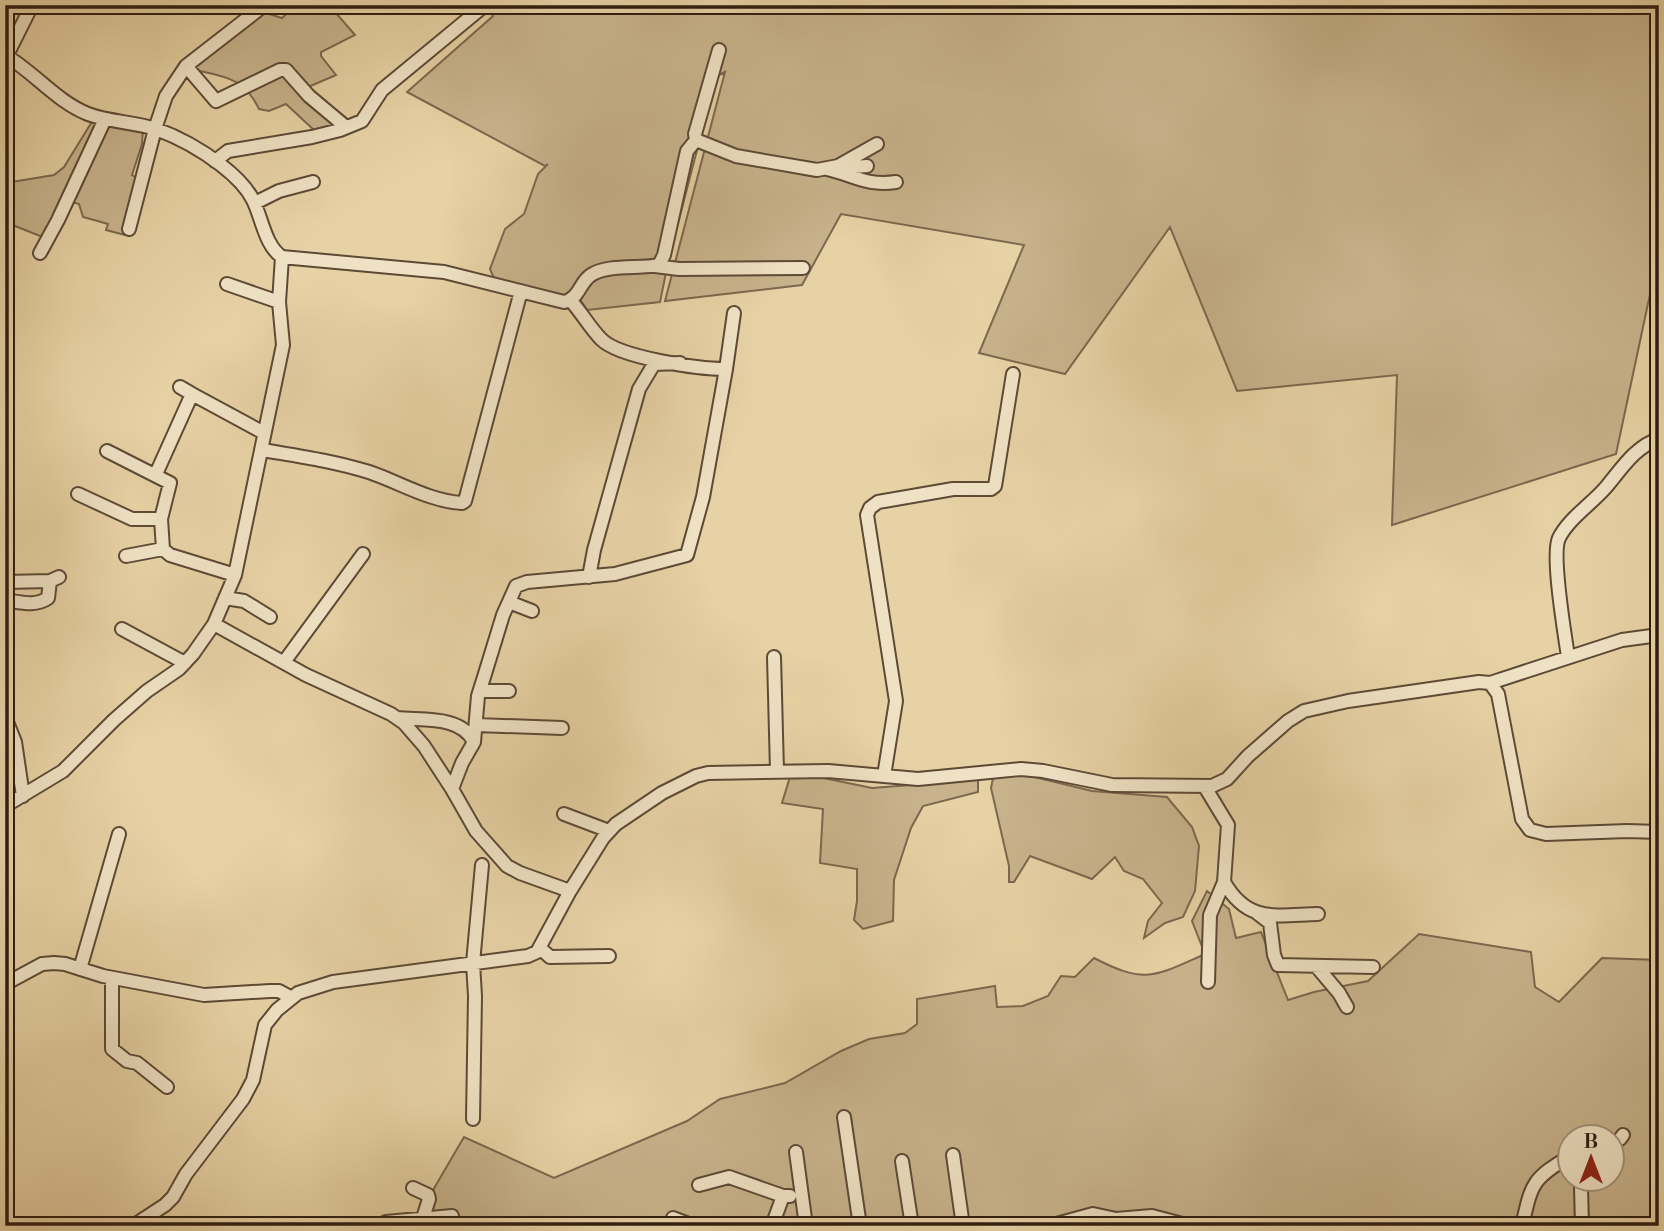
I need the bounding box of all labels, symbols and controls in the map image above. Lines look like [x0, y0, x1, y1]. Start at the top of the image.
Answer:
north arrow [1556, 1122, 1626, 1192]
text: B [1584, 1130, 1598, 1154]

